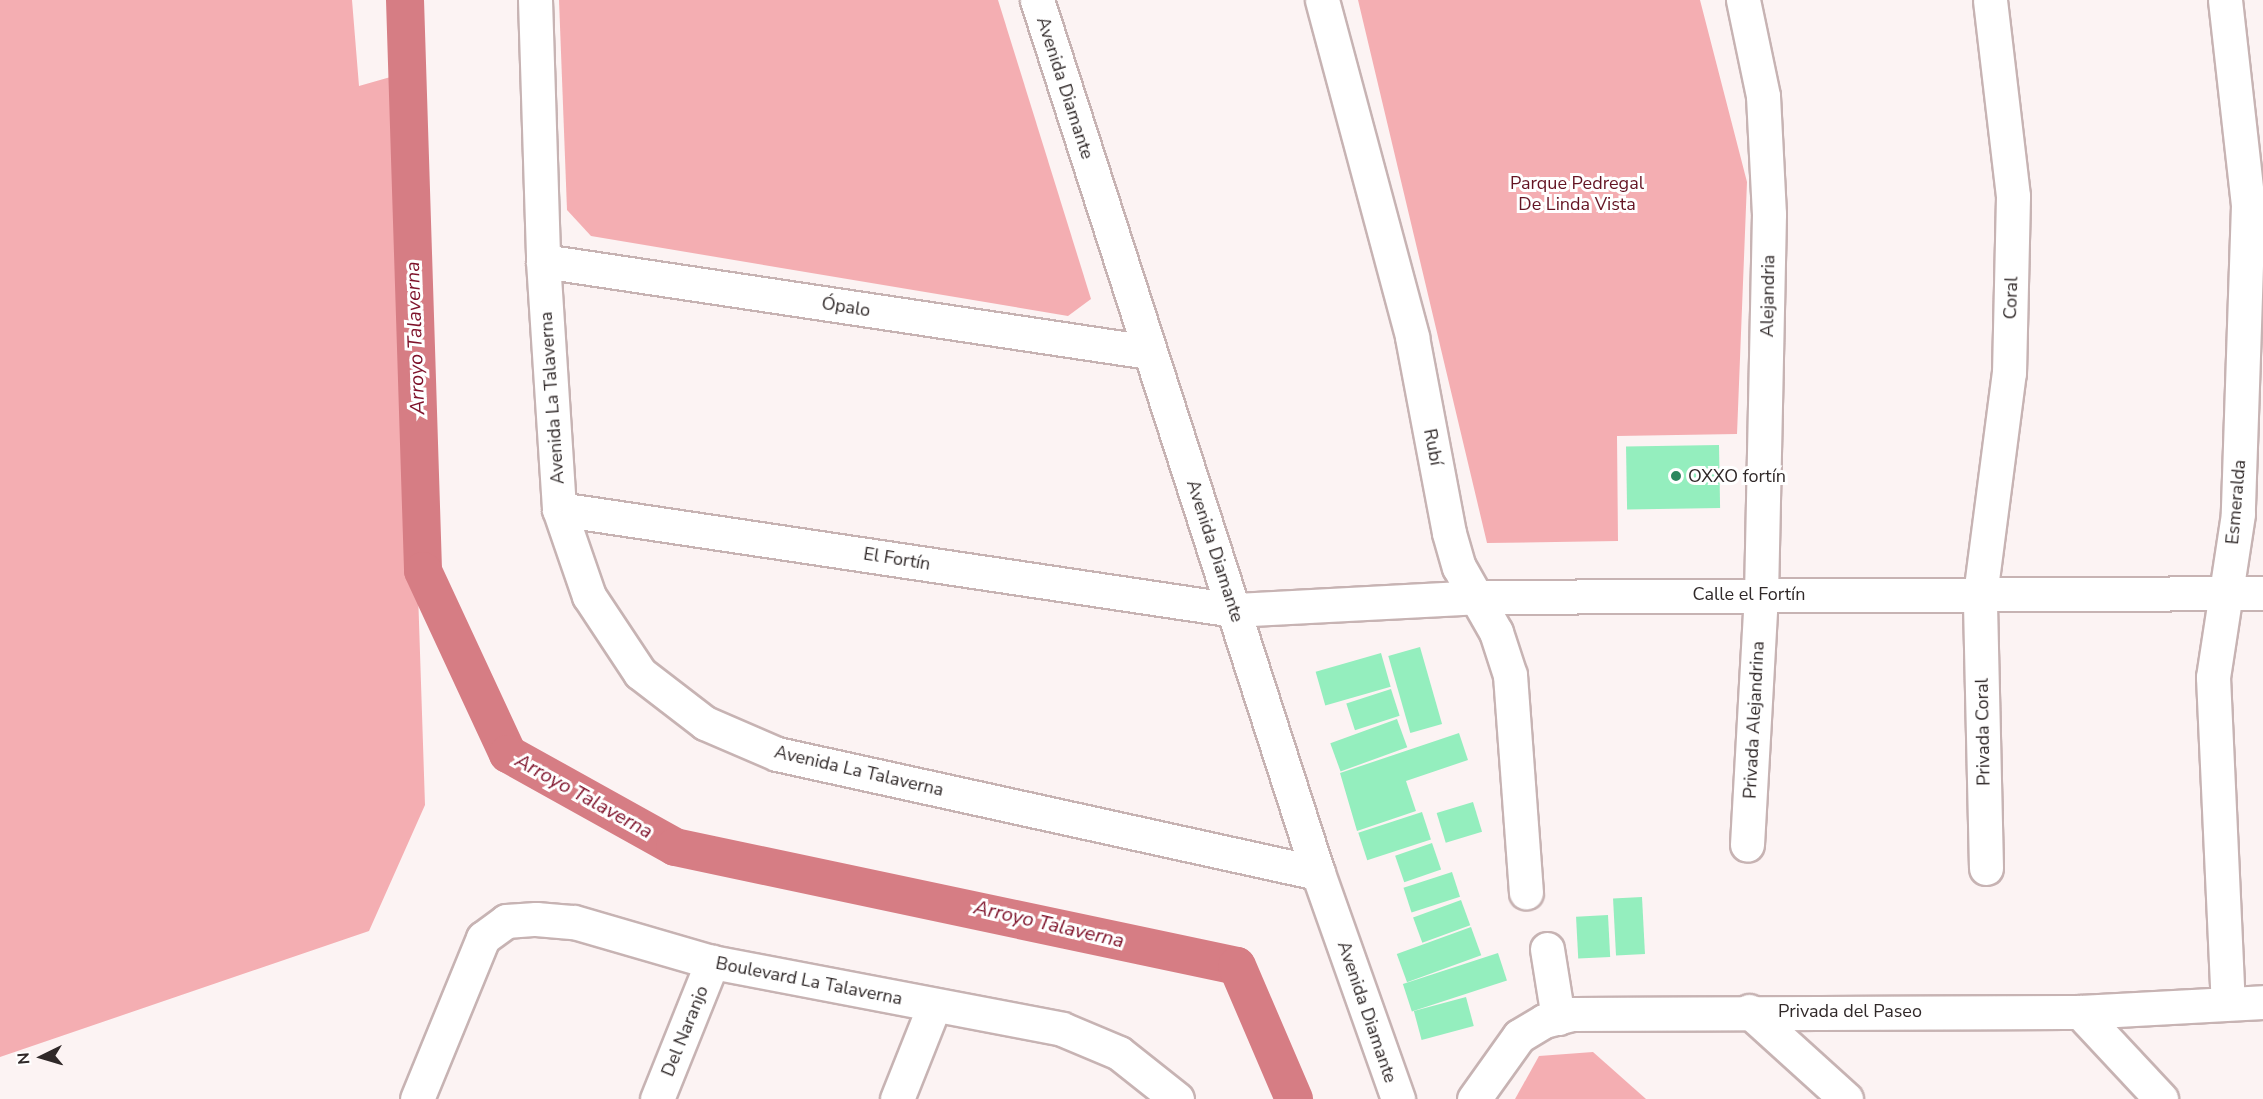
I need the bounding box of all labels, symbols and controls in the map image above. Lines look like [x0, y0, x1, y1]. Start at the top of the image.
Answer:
street label: Avenida Diamante [1032, 14, 1098, 162]
park label: Parque Pedregal De Linda Vista [1510, 173, 1644, 216]
street label: Alejandria [1756, 255, 1780, 337]
water label: Arroyo Talaverna [400, 261, 430, 415]
street label: Coral [1999, 276, 2023, 320]
street label: Ópalo [820, 292, 872, 322]
street label: Avenida La Talaverna [535, 311, 569, 485]
street label: Rubí [1419, 427, 1447, 467]
street label: Esmeralda [2222, 459, 2250, 545]
place label: OXXO fortín [1688, 465, 1786, 487]
marker: OXXO fortín [1669, 469, 1683, 483]
street label: Avenida Diamante [1182, 477, 1248, 625]
street label: El Fortín [862, 543, 932, 575]
street label: Calle el Fortín [1693, 583, 1805, 605]
street label: Privada Alejandrina [1739, 641, 1769, 799]
street label: Privada Coral [1971, 678, 1995, 786]
street label: Avenida La Talaverna [772, 741, 946, 801]
water label: Arroyo Talaverna [511, 748, 657, 844]
water label: Arroyo Talaverna [971, 895, 1127, 953]
street label: Avenida Diamante [1333, 938, 1401, 1086]
street label: Boulevard La Talaverna [714, 952, 904, 1010]
street label: Del Naranjo [657, 982, 713, 1080]
street label: Privada del Paseo [1778, 1000, 1922, 1022]
north arrow [12, 1027, 72, 1087]
text: N [13, 1052, 36, 1065]

